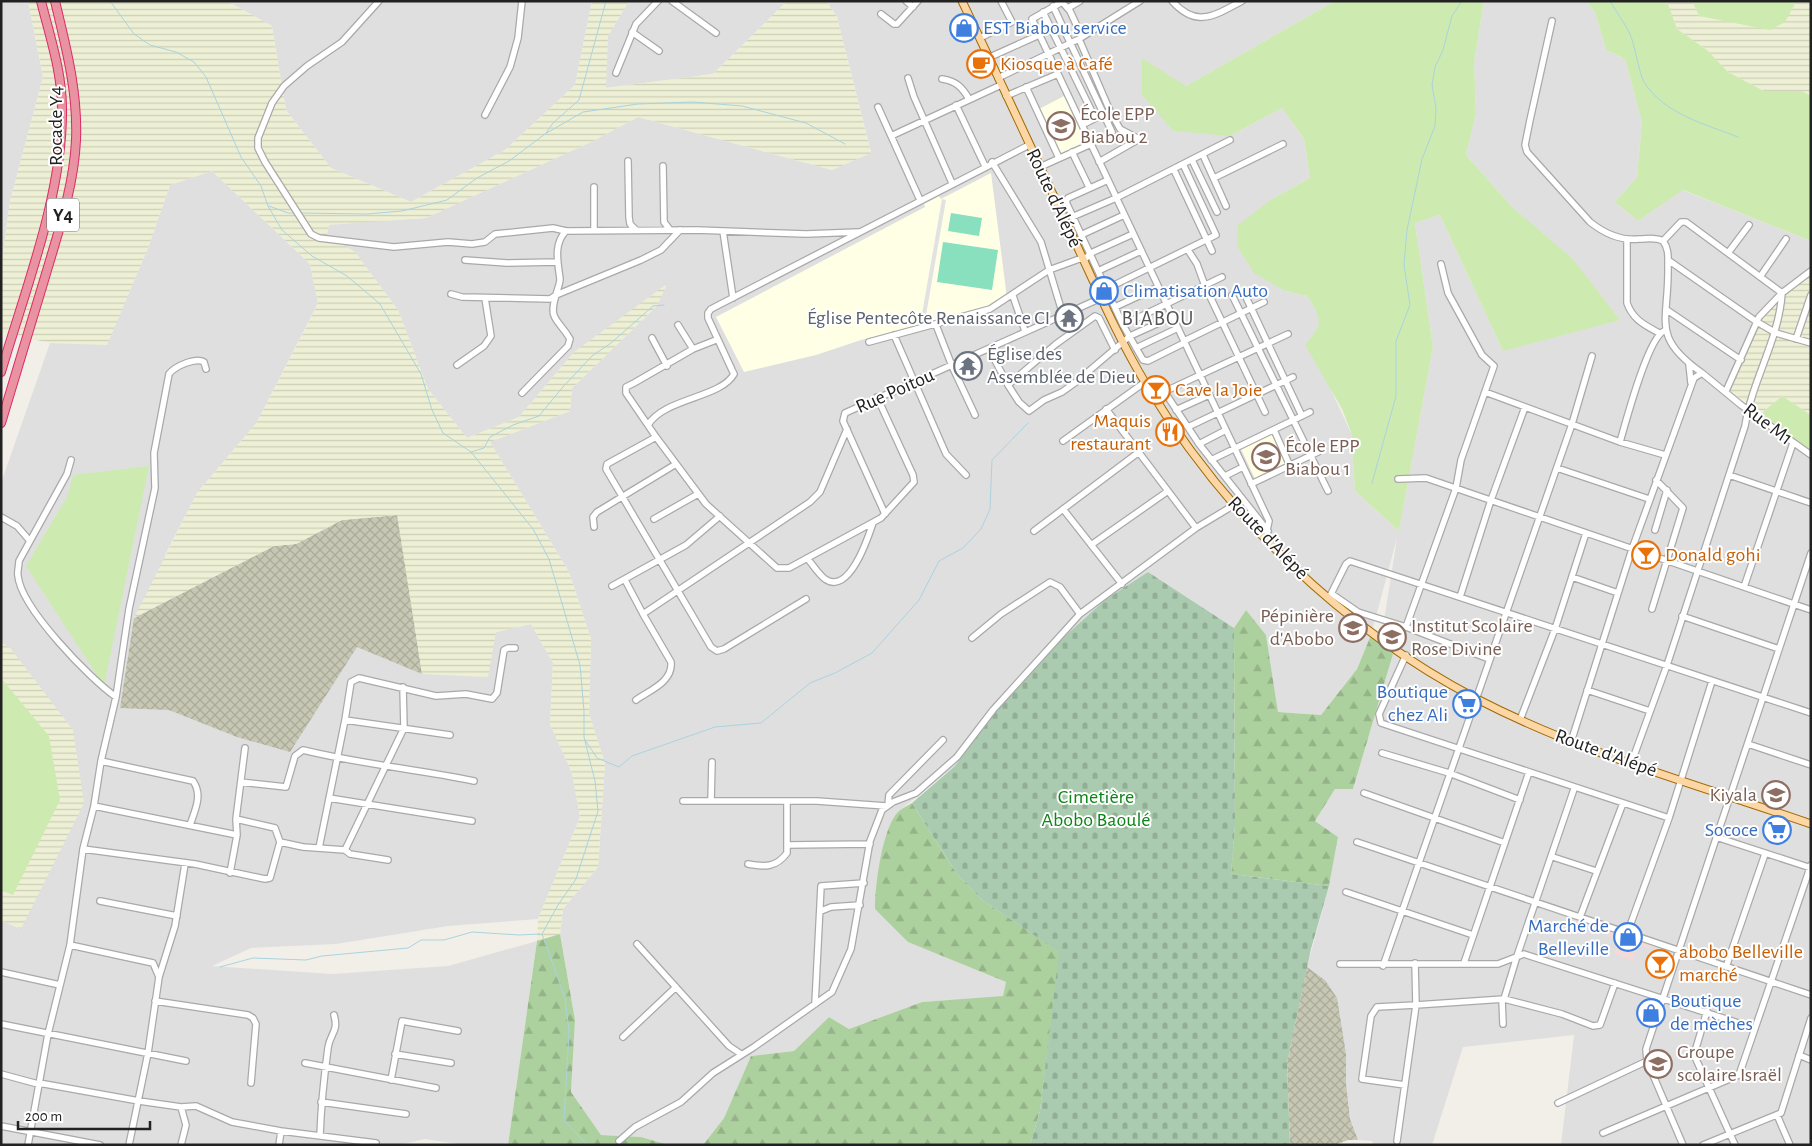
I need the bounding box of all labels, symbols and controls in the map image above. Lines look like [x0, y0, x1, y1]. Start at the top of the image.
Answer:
shop icon: EST Biabou service [949, 13, 979, 43]
place label: EST Biabou service [983, 18, 1127, 38]
cafe icon: Kiosque à Café [966, 49, 996, 79]
place label: Kiosque à Café [1000, 54, 1113, 74]
street label: Rocade Y4 [46, 86, 66, 166]
place label: École EPP Biabou 2 [1080, 103, 1155, 147]
school or university icon: École EPP Biabou 2 [1046, 111, 1076, 141]
street label: Route d'Alépé [1022, 145, 1086, 251]
road number: Y4 [47, 198, 79, 232]
shop icon: Climatisation Auto [1089, 276, 1119, 306]
place label: Climatisation Auto [1123, 281, 1268, 301]
temple icon: Église Pentecôte Renaissance CI [1054, 303, 1084, 333]
place label: Église Pentecôte Renaissance CI [807, 307, 1050, 328]
district label: BIABOU [1122, 308, 1194, 329]
place label: Église des Assemblée de Dieu [987, 343, 1136, 387]
temple icon: Église des Assemblée de Dieu [953, 351, 983, 381]
street label: Rue Poitou [853, 365, 937, 417]
bar icon: Cave la Joie [1141, 375, 1171, 405]
place label: Cave la Joie [1175, 380, 1262, 400]
street label: Rue M1 [1740, 399, 1796, 449]
place label: Maquis restaurant [1070, 411, 1152, 454]
restaurant icon: Maquis restaurant [1155, 417, 1185, 447]
place label: École EPP Biabou 1 [1285, 435, 1360, 479]
school or university icon: École EPP Biabou 1 [1251, 442, 1281, 472]
street label: Route d'Alépé [1224, 493, 1312, 583]
bar icon: Donald gohi [1631, 540, 1661, 570]
place label: Donald gohi [1665, 545, 1761, 565]
place label: Pépinière d'Abobo [1260, 606, 1334, 649]
school or university icon: Pépinière d'Abobo [1338, 613, 1368, 643]
place label: Institut Scolaire Rose Divine [1411, 616, 1533, 659]
school or university icon: Institut Scolaire Rose Divine [1377, 622, 1407, 652]
place label: Boutique chez Ali [1377, 682, 1448, 725]
supermarket icon: Boutique chez Ali [1452, 689, 1482, 719]
street label: Route d'Alépé [1552, 725, 1660, 781]
school or university icon: Kiyala [1761, 780, 1791, 810]
place label: Kiyala [1710, 785, 1757, 805]
park label: Cimetière Abobo Baoulé [1041, 787, 1151, 830]
supermarket icon: Sococe [1762, 815, 1792, 845]
place label: Sococe [1705, 820, 1758, 840]
place label: Marché de Belleville [1528, 916, 1609, 959]
shop icon: Marché de Belleville [1613, 922, 1643, 952]
place label: abobo Belleville marché [1679, 942, 1803, 985]
bar icon: abobo Belleville marché [1645, 949, 1675, 979]
place label: Boutique de mèches [1670, 991, 1753, 1034]
shop icon: Boutique de mèches [1636, 998, 1666, 1028]
place label: Groupe scolaire Israël [1677, 1042, 1782, 1085]
school or university icon: Groupe scolaire Israël [1643, 1049, 1673, 1079]
scale bar [18, 1098, 150, 1130]
text: 200 m [25, 1109, 62, 1124]

